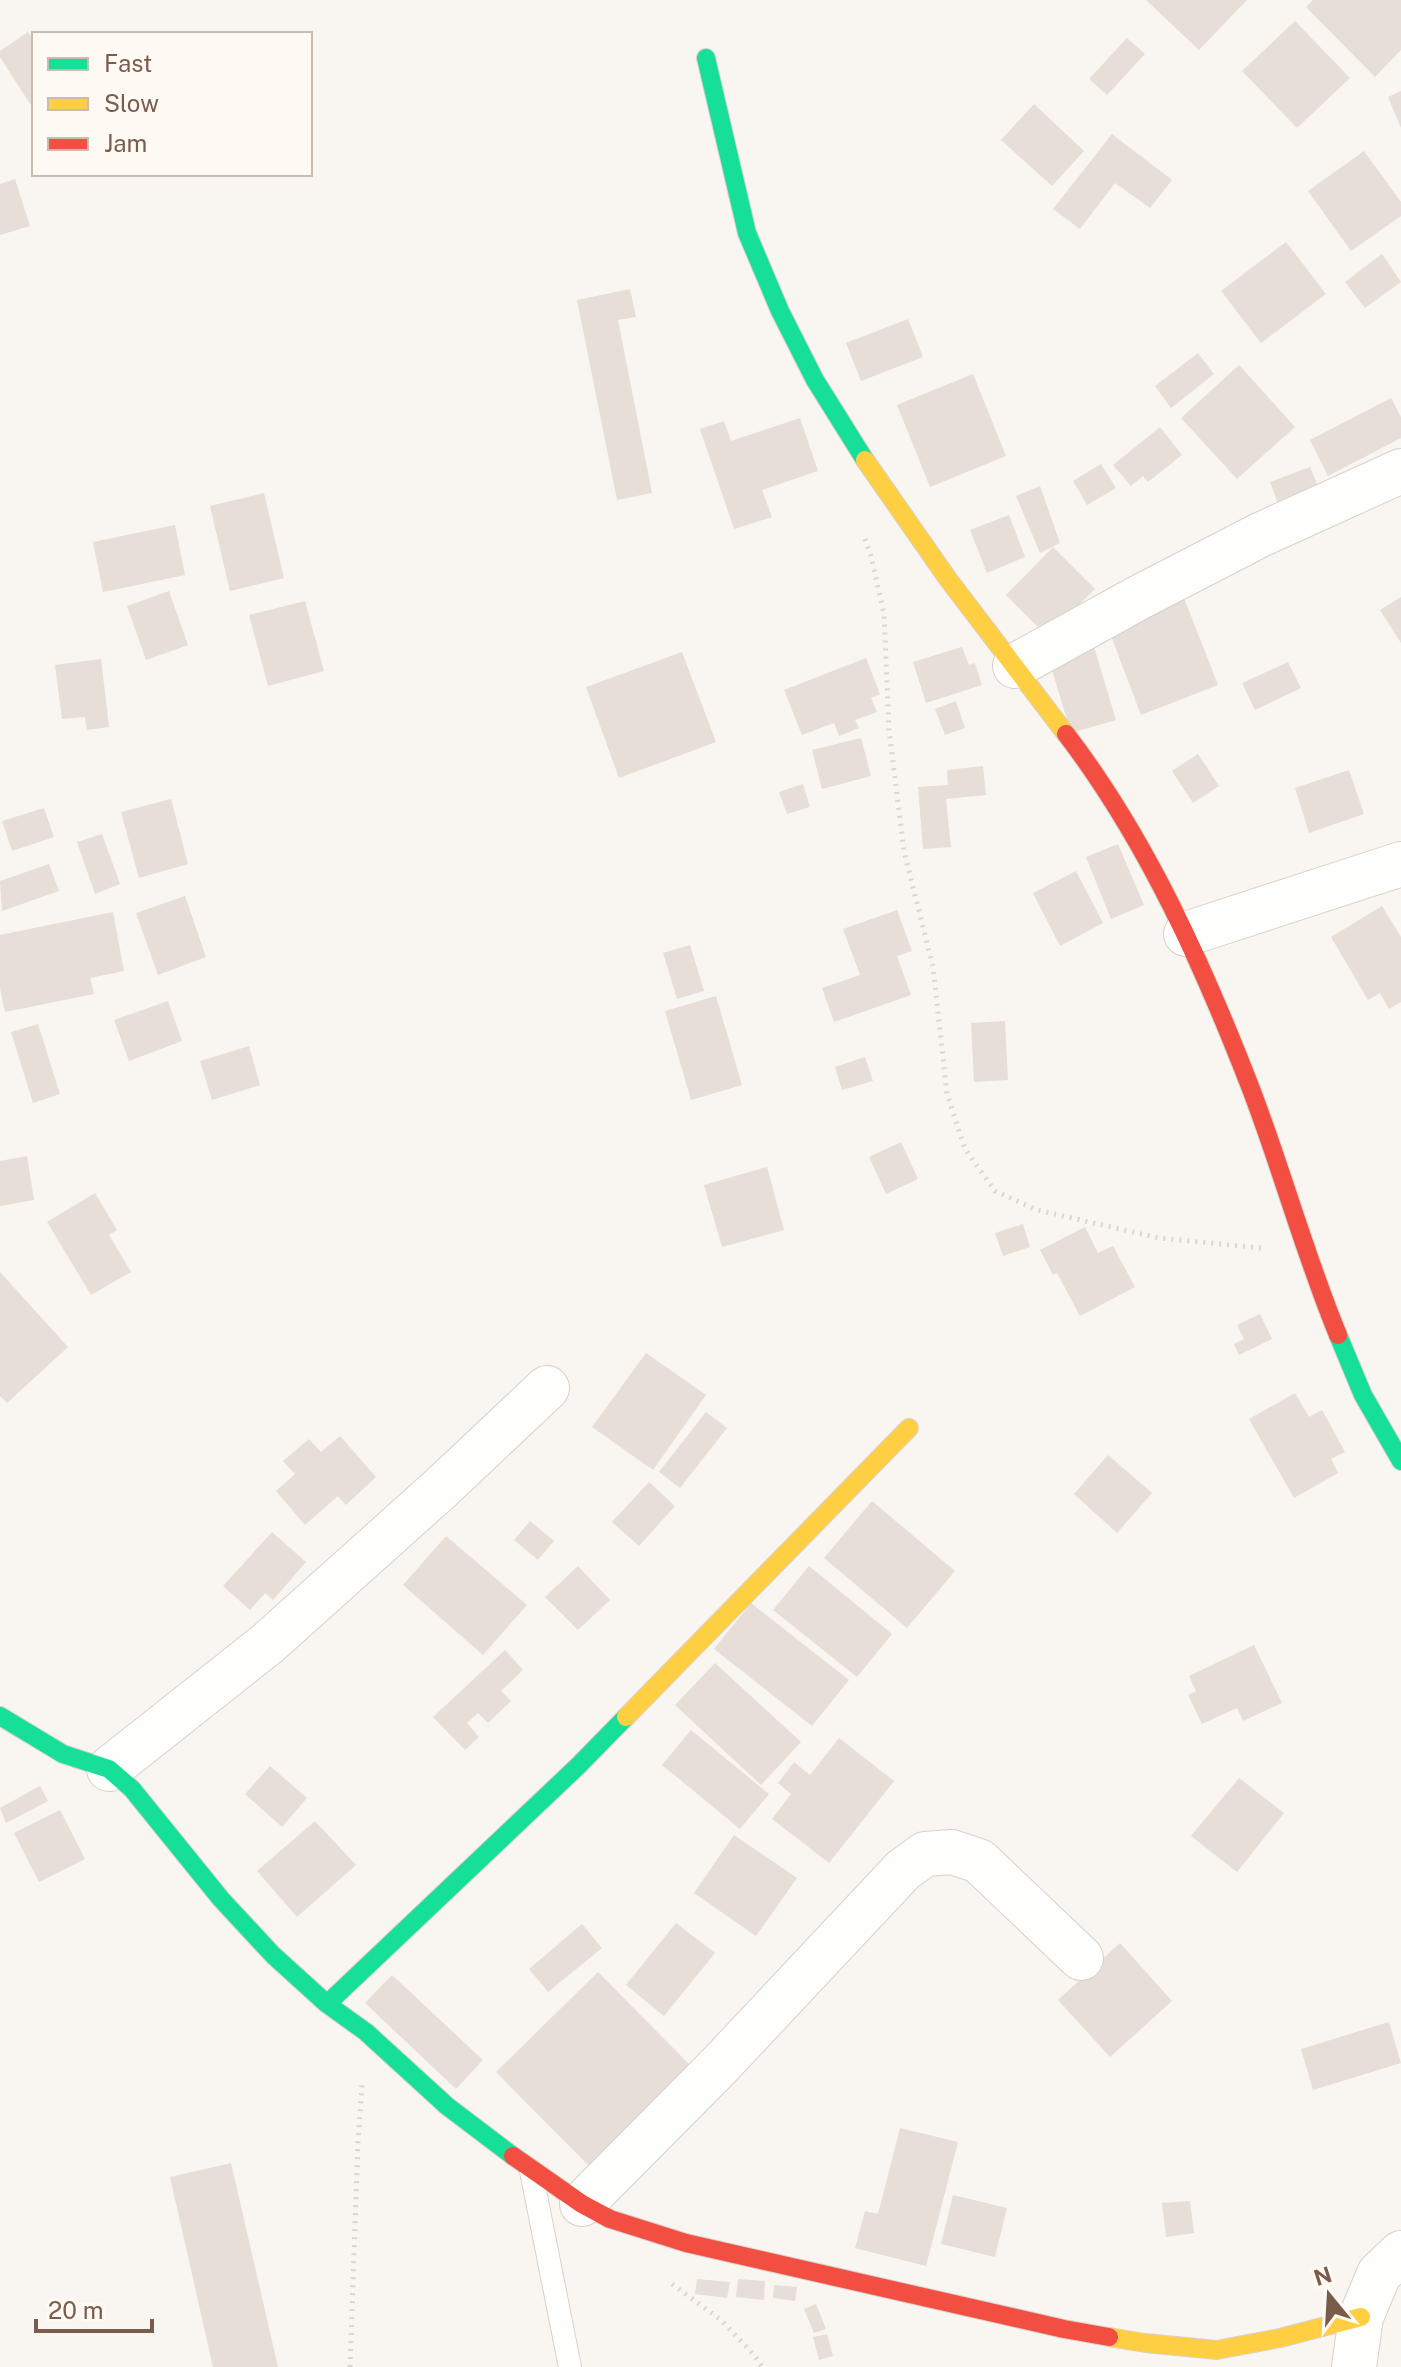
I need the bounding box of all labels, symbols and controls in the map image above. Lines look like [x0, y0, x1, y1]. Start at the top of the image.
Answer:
legend [32, 32, 312, 176]
text: Fast [104, 49, 152, 77]
text: Slow [104, 89, 159, 117]
text: Jam [104, 129, 147, 157]
north arrow [1289, 2255, 1369, 2335]
text: N [1311, 2261, 1335, 2291]
scale bar [36, 2283, 152, 2333]
text: 20 m [48, 2296, 104, 2324]

